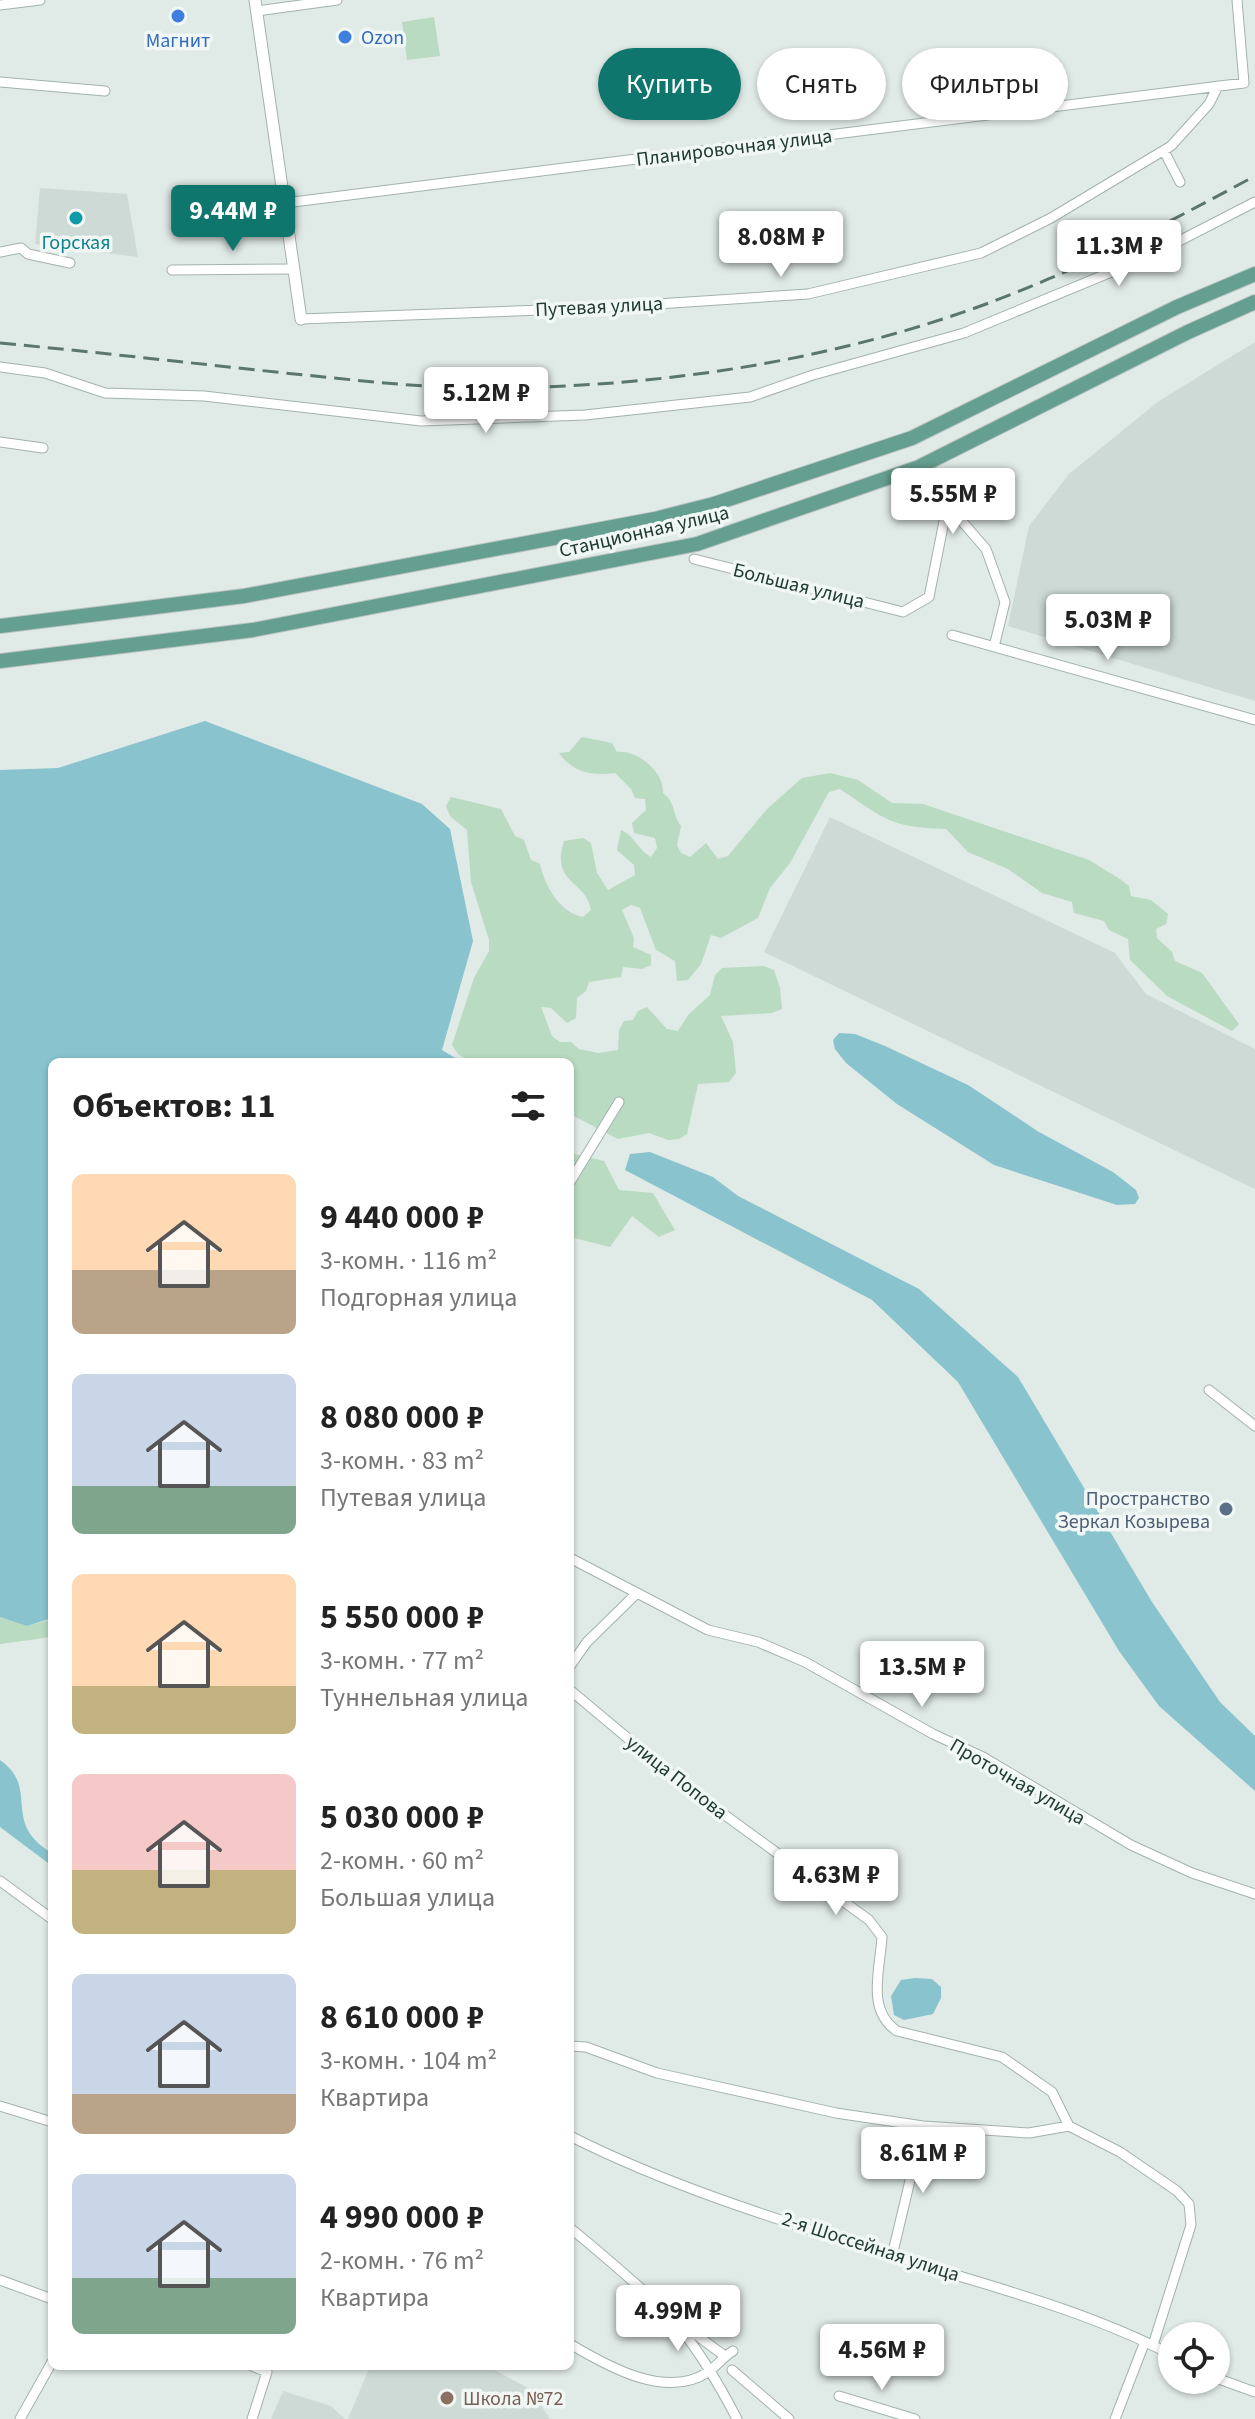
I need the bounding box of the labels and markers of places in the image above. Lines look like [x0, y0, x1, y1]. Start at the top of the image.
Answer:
marker: Магнит [169, 7, 187, 25]
place label: Ozon [361, 24, 404, 52]
place label: Магнит [146, 27, 210, 55]
marker: Ozon [336, 28, 354, 46]
pin: 9.44M ₽ [159, 185, 307, 253]
marker: Горская [67, 209, 85, 227]
pin: 8.08M ₽ [707, 211, 855, 279]
pin: 11.3M ₽ [1045, 220, 1193, 288]
place label: Горская [42, 229, 111, 257]
pin: 5.12M ₽ [412, 367, 560, 435]
pin: 5.55M ₽ [879, 468, 1027, 536]
pin: 5.03M ₽ [1034, 594, 1182, 662]
place label: Пространство Зеркал Козырева [1058, 1485, 1210, 1536]
marker: Пространство Зеркал Козырева [1217, 1500, 1235, 1518]
pin: 13.5M ₽ [848, 1641, 996, 1709]
pin: 4.63M ₽ [762, 1849, 910, 1917]
pin: 8.61M ₽ [849, 2127, 997, 2195]
pin: 4.99M ₽ [604, 2285, 752, 2353]
pin: 4.56M ₽ [808, 2324, 956, 2392]
place label: Школа №72 [463, 2385, 563, 2413]
marker: Школа №72 [438, 2389, 456, 2407]

